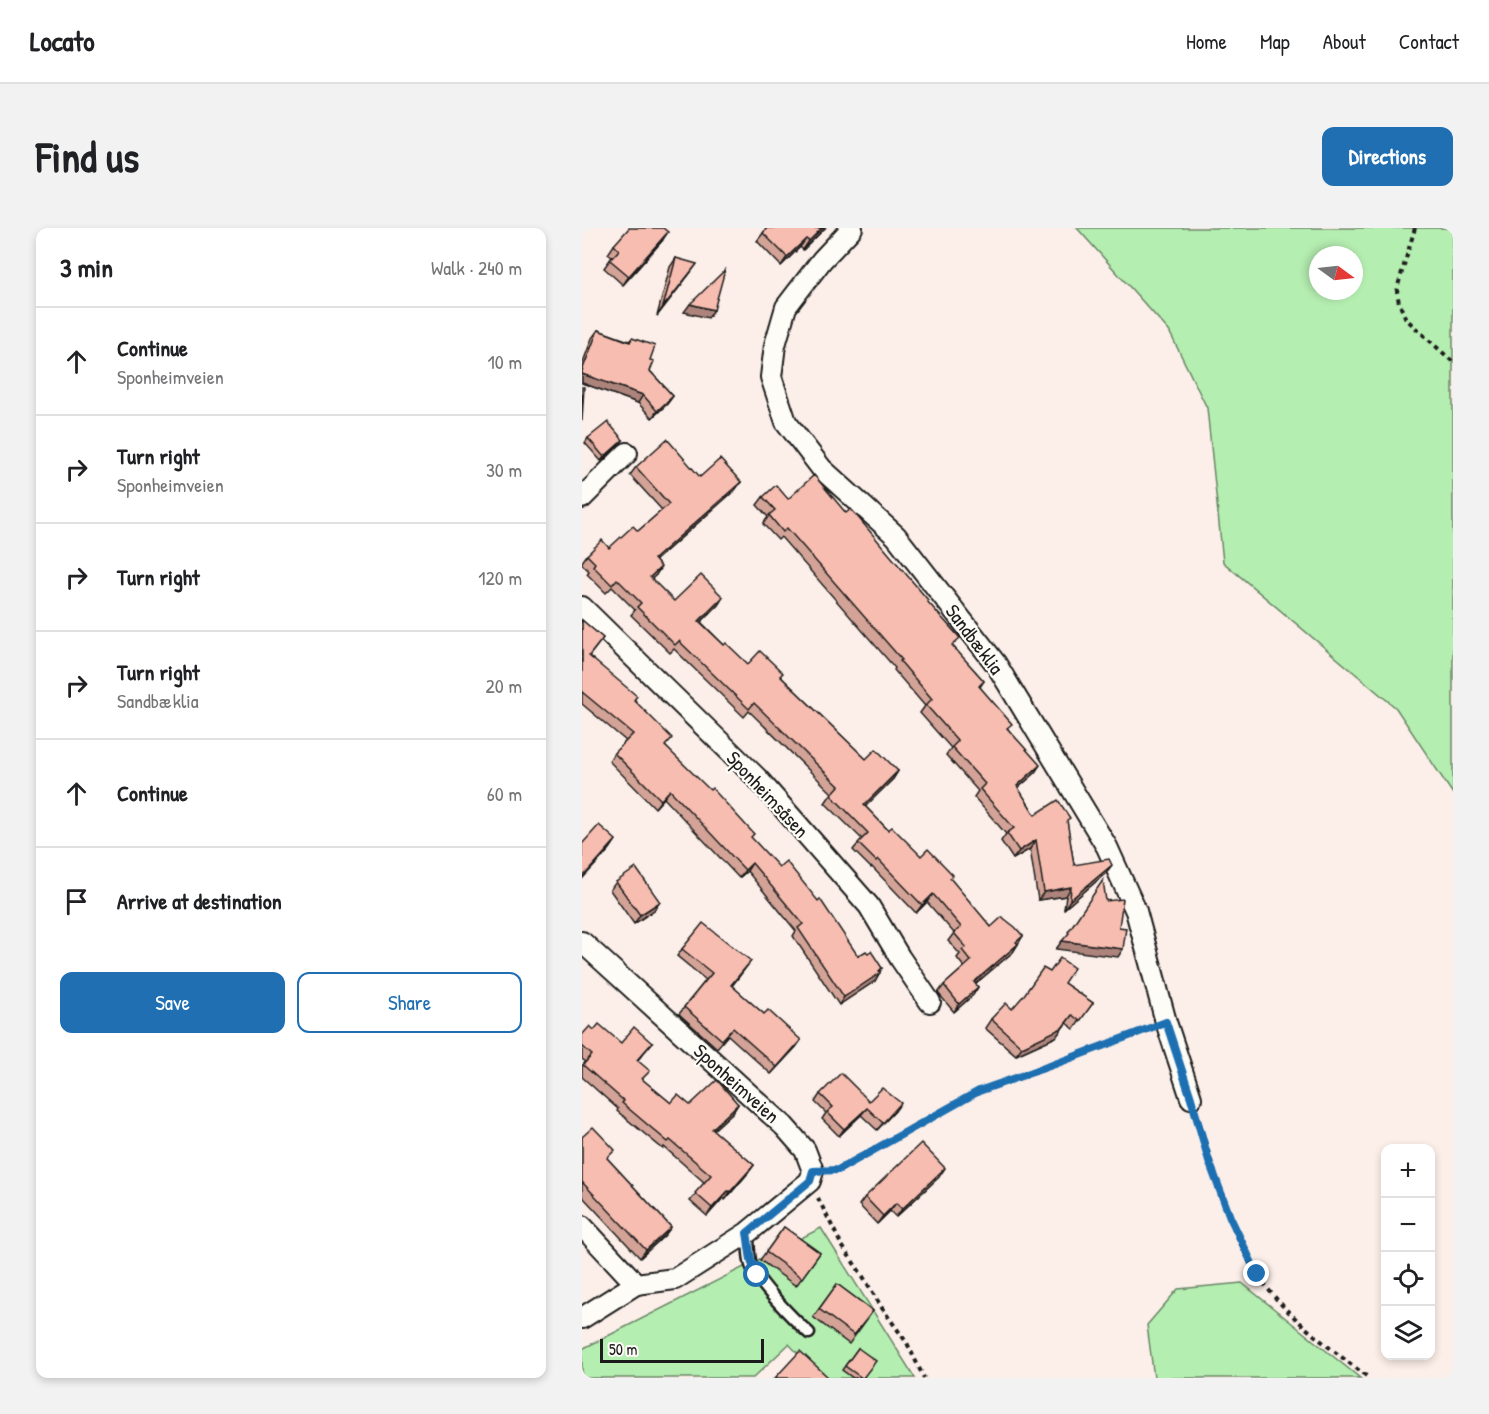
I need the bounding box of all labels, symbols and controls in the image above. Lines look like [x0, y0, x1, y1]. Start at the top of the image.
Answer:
text: Locato [30, 22, 94, 60]
text: Home [1186, 27, 1227, 56]
text: Map [1260, 27, 1290, 56]
text: About [1323, 27, 1366, 56]
text: Contact [1399, 27, 1459, 56]
button: Directions [1322, 127, 1453, 186]
text: Find us [36, 128, 139, 185]
north arrow [1309, 246, 1363, 300]
text: 3 min [60, 250, 113, 285]
text: Walk · 240 m [431, 254, 522, 281]
text: Continue [117, 333, 188, 363]
icon: ahead [60, 345, 93, 378]
text: 10 m [488, 348, 522, 375]
text: Sponheimveien [117, 363, 224, 390]
text: Turn right [117, 441, 200, 471]
icon: right [60, 453, 93, 486]
text: 30 m [486, 456, 522, 483]
text: Sponheimveien [117, 471, 224, 498]
icon: right [60, 561, 93, 594]
text: Turn right [117, 562, 200, 592]
text: 120 m [478, 564, 522, 591]
street label: Sandbæklia [940, 598, 1010, 680]
text: Turn right [117, 657, 200, 687]
icon: right [60, 669, 93, 702]
text: 20 m [485, 672, 522, 699]
text: Sandbæklia [117, 687, 199, 714]
street label: Sponheimsåsen [721, 745, 815, 843]
icon: ahead [60, 777, 93, 810]
text: Continue [117, 778, 188, 808]
text: 60 m [487, 780, 522, 807]
icon: arrive [60, 885, 93, 918]
text: Arrive at destination [117, 886, 282, 916]
button: Save [60, 972, 285, 1033]
button: Share [297, 972, 522, 1033]
street label: Sponheimveien [688, 1037, 786, 1129]
map controls [1381, 1144, 1435, 1360]
button: + [1381, 1144, 1435, 1198]
button: − [1381, 1198, 1435, 1252]
button: locate [1381, 1252, 1435, 1306]
route end [1243, 1260, 1269, 1286]
route start [743, 1261, 769, 1287]
button: layers [1381, 1306, 1435, 1360]
scale bar [600, 1336, 764, 1364]
text: 50 m [609, 1338, 638, 1360]

